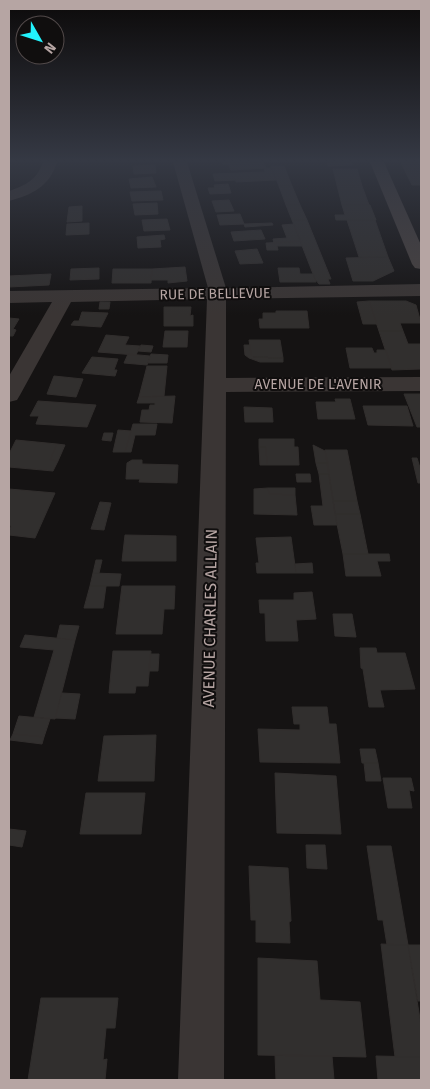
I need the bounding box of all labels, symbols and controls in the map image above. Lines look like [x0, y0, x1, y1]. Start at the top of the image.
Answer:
north arrow [15, 15, 65, 65]
text: N [40, 39, 59, 57]
street label: RUE DE BELLEVUE [159, 285, 271, 303]
street label: AVENUE DE L'AVENIR [255, 376, 382, 393]
street label: AVENUE CHARLES ALLAIN [199, 529, 221, 707]

